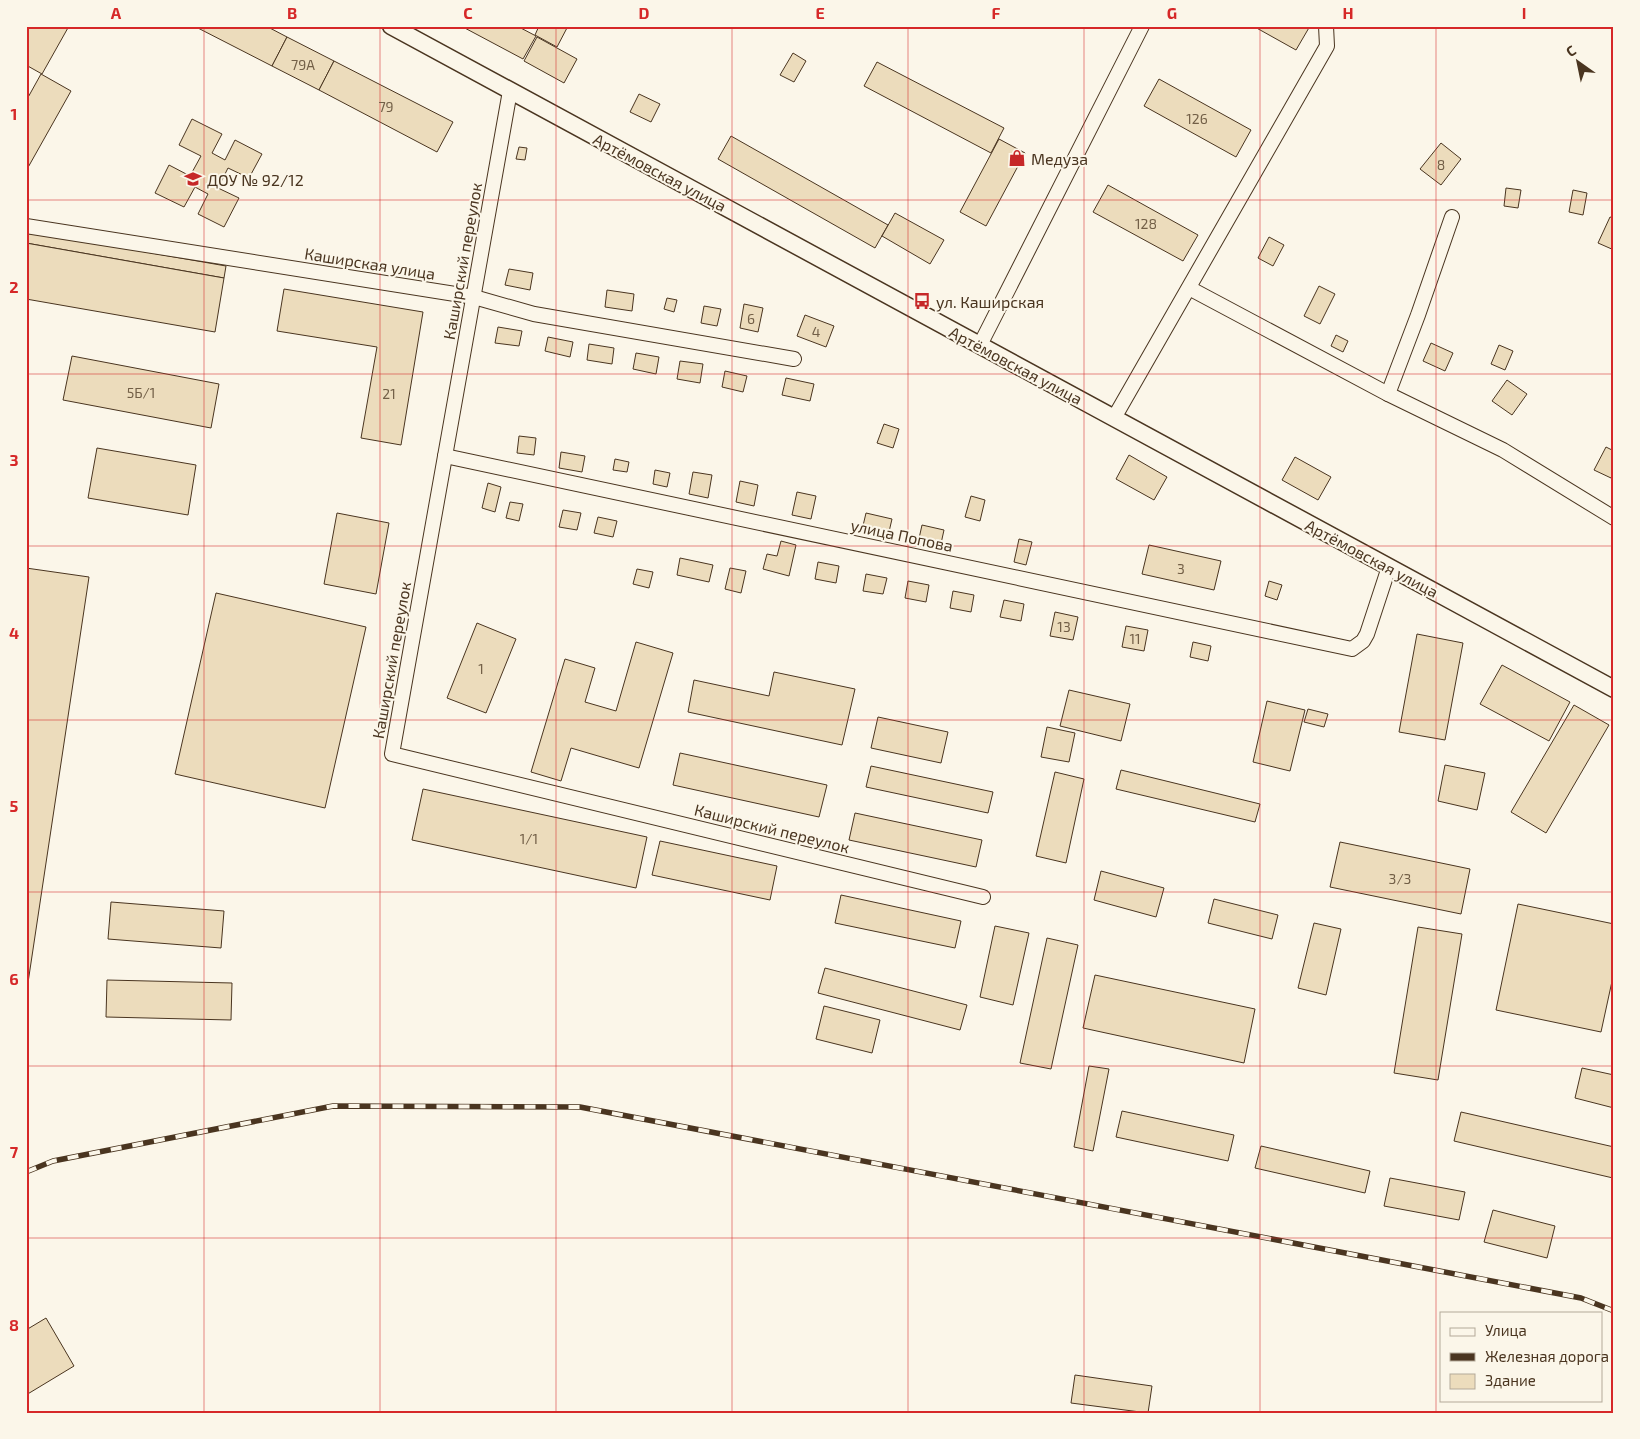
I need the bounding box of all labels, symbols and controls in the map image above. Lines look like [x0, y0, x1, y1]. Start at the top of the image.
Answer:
text: A [111, 3, 122, 22]
text: B [287, 3, 297, 22]
text: C [463, 3, 473, 22]
text: D [639, 3, 650, 22]
text: E [815, 3, 825, 22]
text: F [992, 3, 1001, 22]
text: G [1167, 3, 1177, 22]
text: H [1342, 3, 1354, 22]
text: I [1522, 3, 1526, 22]
north arrow [1552, 38, 1602, 88]
text: С [1563, 41, 1579, 60]
house number: 79А [291, 56, 315, 73]
house number: 79 [378, 98, 394, 115]
text: 1 [11, 104, 17, 123]
house number: 126 [1186, 110, 1208, 127]
street label: Артёмовская улица [590, 129, 730, 216]
shop icon: Медуза [1007, 148, 1027, 168]
place label: Медуза [1031, 149, 1088, 169]
house number: 8 [1437, 156, 1445, 173]
school or university icon: ДОУ № 92/12 [183, 169, 203, 189]
place label: ДОУ № 92/12 [207, 170, 304, 189]
street label: Каширский переулок [439, 181, 486, 341]
house number: 128 [1135, 215, 1157, 232]
street label: Каширская улица [303, 243, 437, 284]
text: 2 [9, 277, 19, 296]
bus stop icon: ул. Каширская [912, 291, 932, 311]
place label: ул. Каширская [936, 292, 1044, 312]
house number: 6 [747, 310, 755, 327]
street label: Артёмовская улица [946, 322, 1086, 409]
house number: 4 [812, 323, 820, 340]
house number: 5Б/1 [127, 384, 155, 401]
house number: 21 [382, 385, 396, 402]
text: 3 [9, 450, 19, 469]
street label: улица Попова [849, 515, 955, 556]
street label: Артёмовская улица [1302, 515, 1442, 602]
house number: 3 [1177, 560, 1185, 577]
street label: Каширский переулок [368, 580, 415, 740]
house number: 13 [1057, 618, 1071, 635]
text: 4 [9, 623, 19, 642]
house number: 11 [1129, 630, 1141, 647]
house number: 1 [478, 660, 484, 677]
text: 5 [10, 796, 19, 815]
street label: Каширский переулок [692, 800, 852, 858]
house number: 1/1 [520, 830, 538, 847]
house number: 3/3 [1389, 870, 1411, 887]
text: 6 [9, 969, 19, 988]
text: 7 [10, 1142, 19, 1161]
legend [1440, 1312, 1602, 1402]
text: 8 [9, 1315, 19, 1334]
text: Улица [1485, 1321, 1527, 1339]
text: Железная дорога [1485, 1347, 1609, 1365]
text: Здание [1485, 1371, 1536, 1389]

